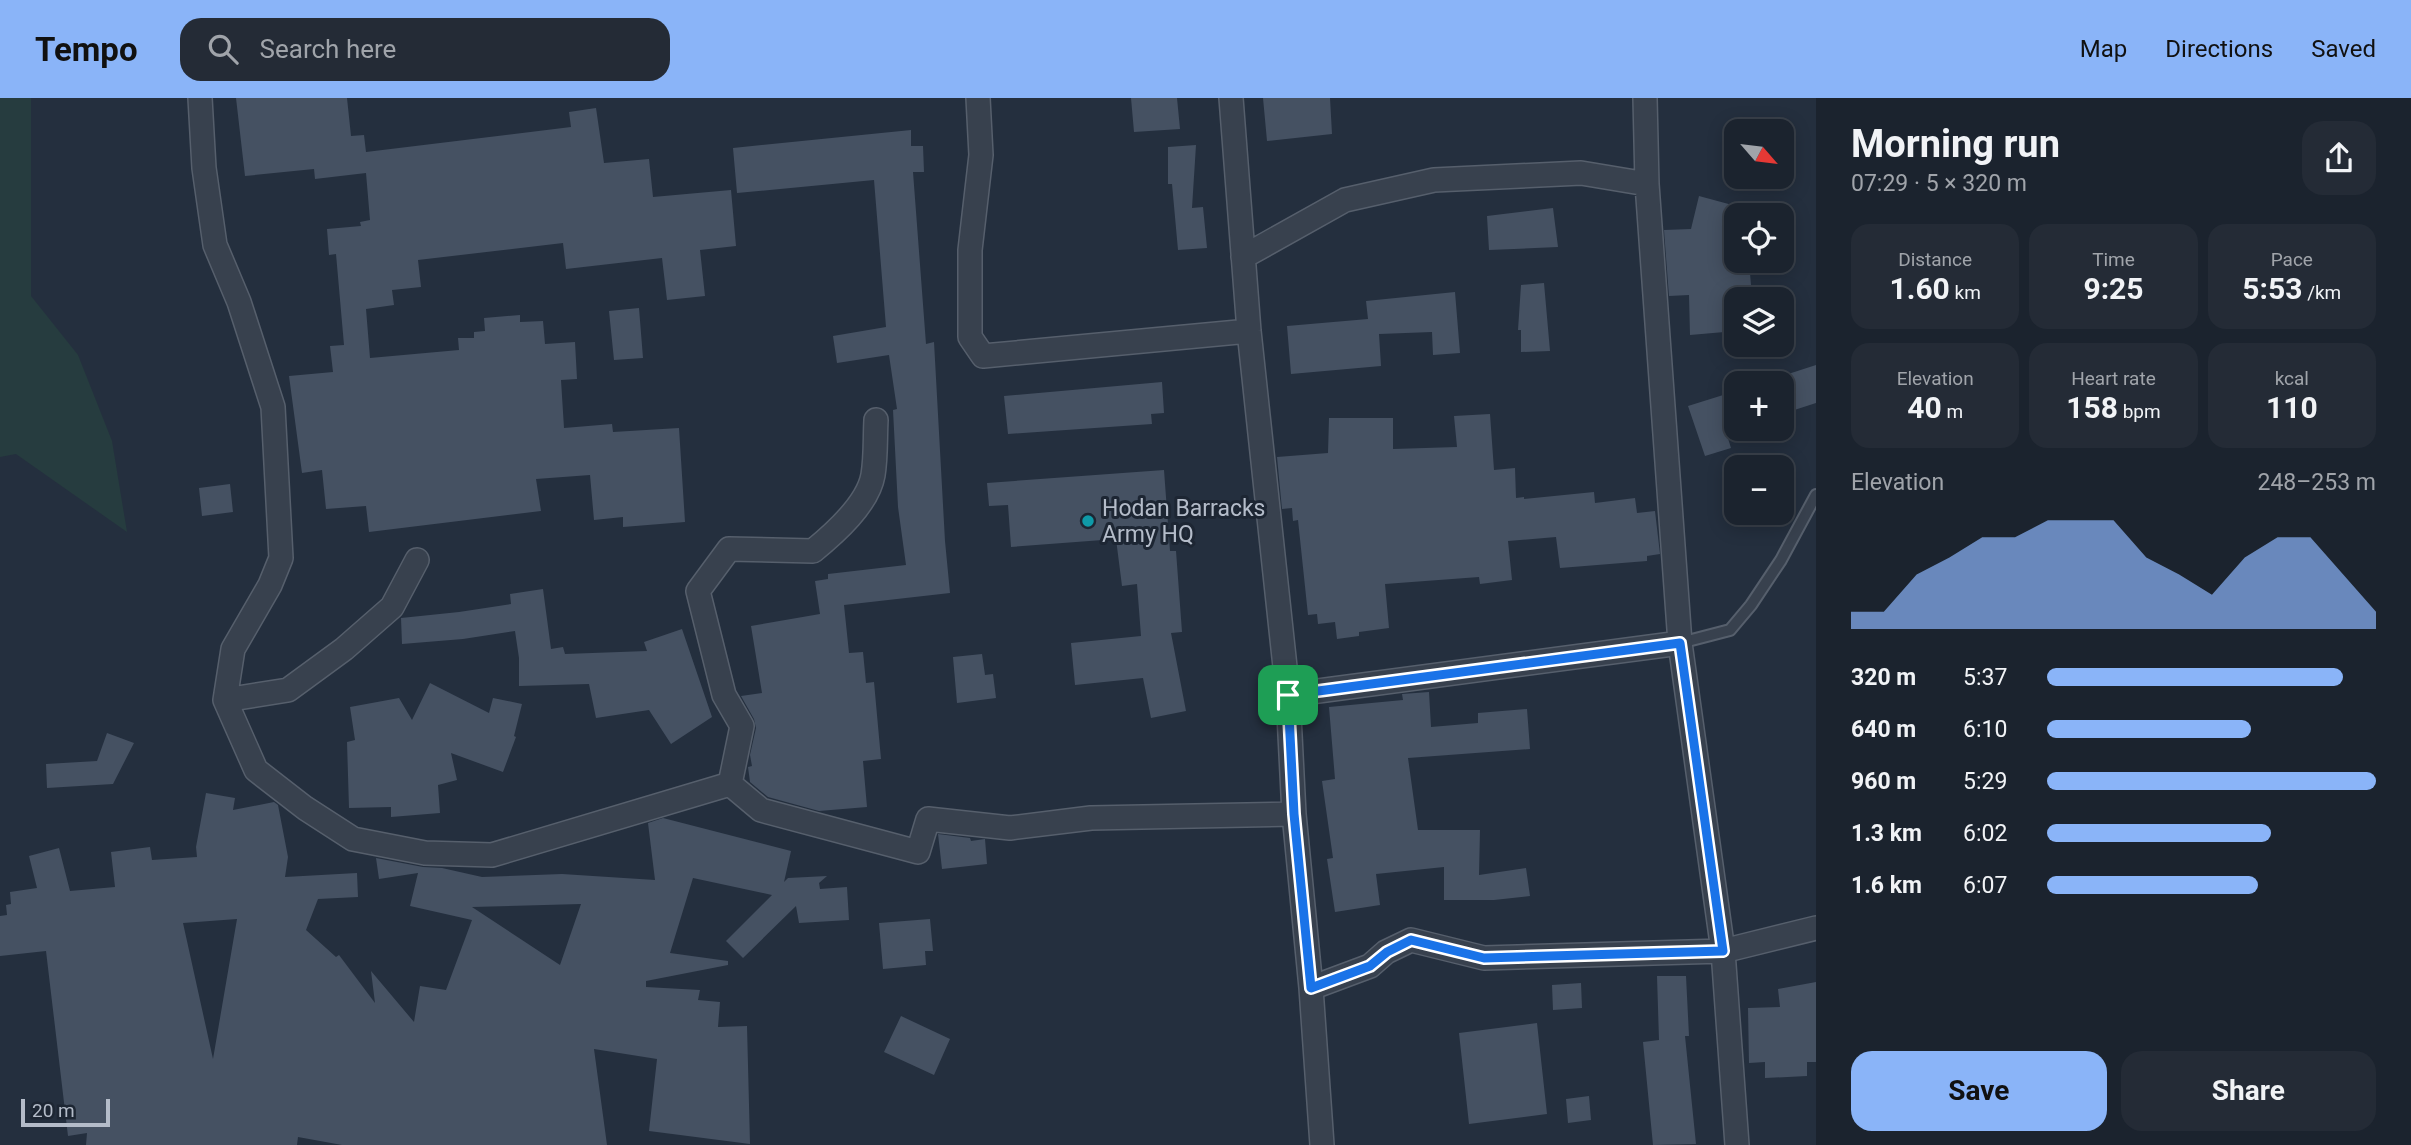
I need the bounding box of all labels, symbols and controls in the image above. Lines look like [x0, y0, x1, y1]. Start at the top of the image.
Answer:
search box [180, 18, 670, 81]
text: Tempo [35, 30, 138, 69]
icon: search [204, 30, 242, 68]
text: Search here [260, 34, 396, 64]
text: Map [2080, 35, 2127, 63]
text: Directions [2165, 35, 2273, 63]
text: Saved [2311, 35, 2376, 63]
north arrow [1724, 119, 1794, 189]
map controls [1724, 119, 1794, 525]
button: share [2302, 121, 2376, 195]
text: Morning run [1851, 122, 2060, 166]
text: 07:29 · 5 × 320 m [1851, 170, 2027, 197]
button: locate [1724, 203, 1794, 273]
text: Distance [1898, 248, 1972, 271]
text: Time [2092, 248, 2135, 271]
text: Pace [2271, 248, 2313, 271]
text: 1.60 [1889, 271, 1950, 306]
text: 9:25 [2083, 271, 2144, 306]
text: 5:53 [2242, 271, 2302, 306]
text: km [1950, 281, 1981, 304]
text: /km [2302, 281, 2341, 304]
button: layers [1724, 287, 1794, 357]
text: Elevation [1897, 367, 1974, 390]
text: Heart rate [2071, 367, 2156, 390]
text: kcal [2275, 367, 2309, 390]
button: + [1724, 371, 1794, 441]
text: 40 [1907, 390, 1942, 425]
text: 158 [2066, 390, 2118, 425]
text: 110 [2266, 390, 2318, 425]
text: m [1942, 400, 1963, 423]
text: bpm [2118, 400, 2161, 423]
button: − [1724, 455, 1794, 525]
text: Elevation [1851, 469, 1944, 496]
text: 248–253 m [2257, 469, 2376, 496]
place label: Hodan Barracks Army HQ [1102, 495, 1265, 548]
marker: Hodan Barracks Army HQ [1080, 513, 1096, 529]
text: 320 m [1851, 664, 1916, 691]
text: 5:37 [1963, 664, 2007, 691]
pin [1258, 665, 1318, 725]
icon: arrive [1269, 676, 1307, 714]
text: 640 m [1851, 716, 1916, 743]
text: 6:10 [1963, 716, 2007, 743]
text: 960 m [1851, 768, 1916, 795]
text: 5:29 [1963, 768, 2007, 795]
text: 1.3 km [1851, 820, 1922, 847]
text: 6:02 [1963, 820, 2007, 847]
text: 1.6 km [1851, 872, 1922, 899]
text: 6:07 [1963, 872, 2007, 899]
button: Save [1851, 1051, 2107, 1131]
button: Share [2121, 1051, 2376, 1131]
scale bar [21, 1096, 110, 1128]
text: 20 m [32, 1099, 75, 1122]

